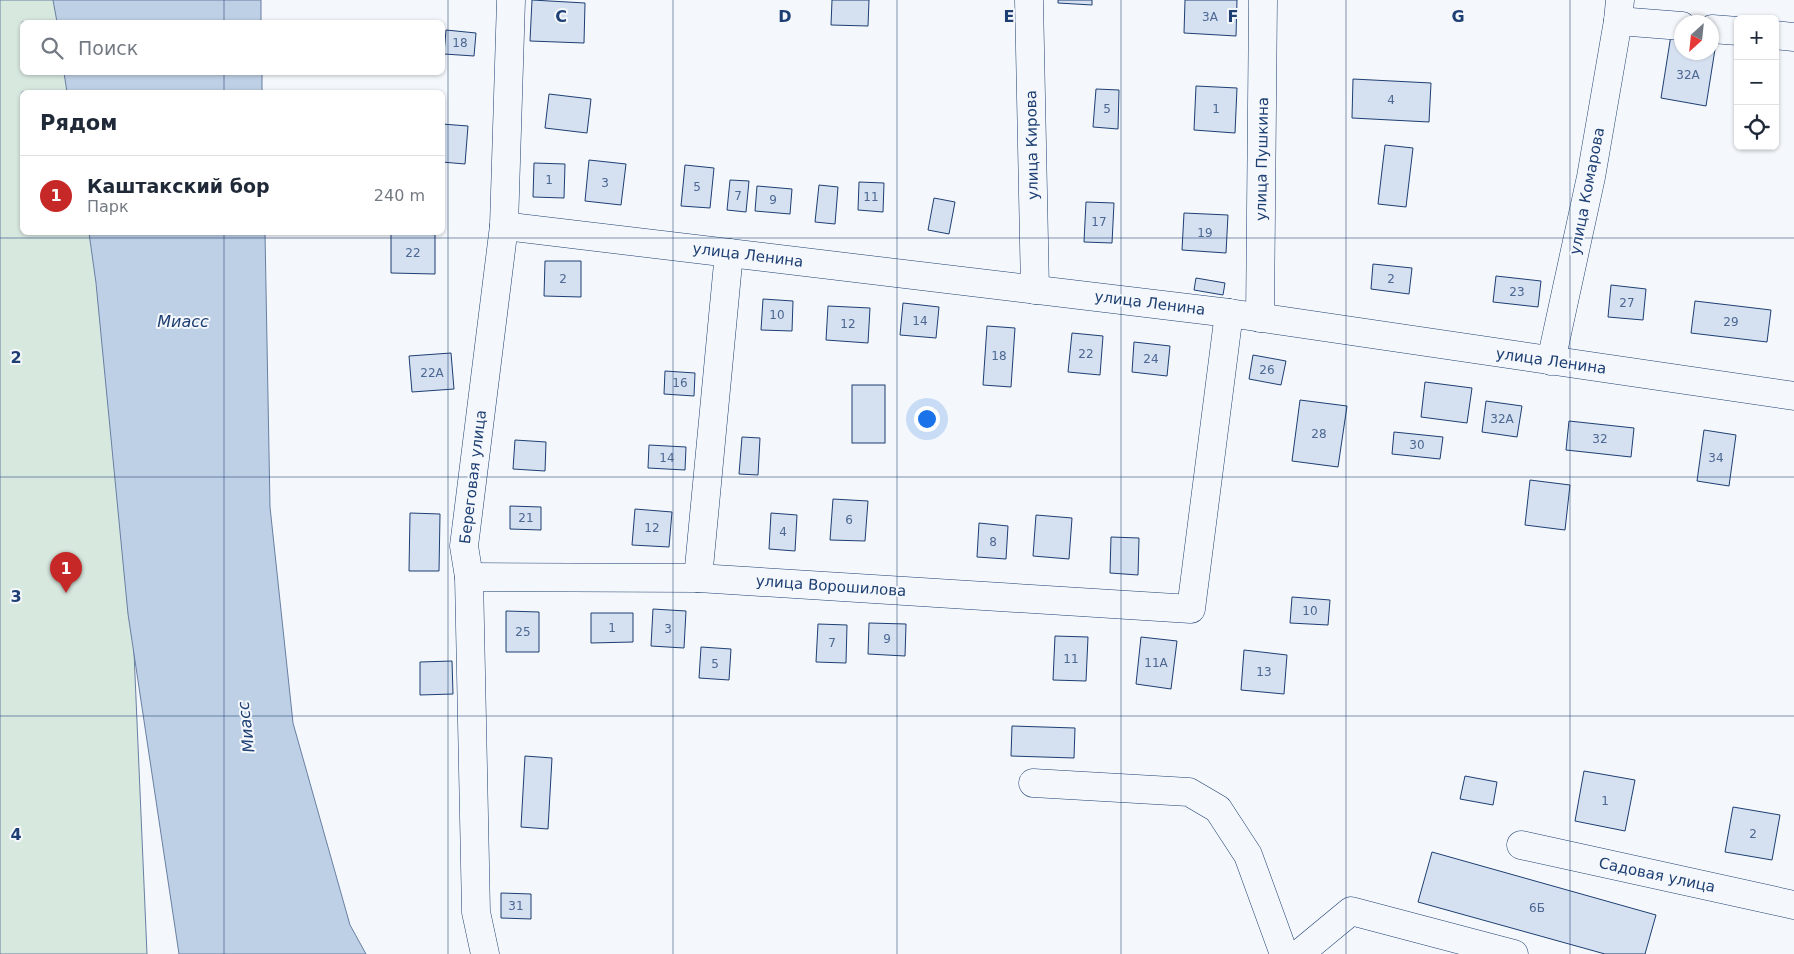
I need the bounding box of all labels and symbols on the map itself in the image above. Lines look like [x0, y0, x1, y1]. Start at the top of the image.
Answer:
text: C [555, 7, 567, 26]
text: D [778, 7, 792, 26]
text: E [1004, 7, 1014, 26]
text: F [1228, 7, 1238, 26]
text: G [1451, 7, 1465, 26]
house number: 3А [1202, 10, 1219, 24]
north arrow [1674, 15, 1719, 60]
house number: 18 [452, 36, 468, 50]
house number: 32А [1676, 68, 1701, 82]
street label: улица Кирова [1022, 90, 1042, 200]
house number: 4 [1387, 93, 1395, 107]
street label: улица Пушкина [1252, 97, 1272, 221]
house number: 5 [1103, 102, 1111, 116]
house number: 1 [1212, 102, 1220, 116]
street label: улица Комарова [1566, 126, 1608, 256]
house number: 1 [545, 173, 553, 187]
house number: 3 [601, 176, 609, 190]
house number: 5 [693, 180, 701, 194]
house number: 7 [734, 189, 742, 203]
house number: 11 [863, 190, 879, 204]
house number: 9 [769, 193, 777, 207]
house number: 17 [1091, 215, 1107, 229]
house number: 19 [1197, 226, 1213, 240]
street label: улица Ленина [692, 239, 804, 271]
house number: 22 [405, 246, 421, 260]
house number: 2 [559, 272, 567, 286]
house number: 2 [1387, 272, 1395, 286]
house number: 23 [1509, 285, 1525, 299]
street label: улица Ленина [1094, 287, 1206, 319]
house number: 27 [1619, 296, 1635, 310]
house number: 10 [769, 308, 785, 322]
water label: Миасс [157, 312, 209, 331]
house number: 14 [912, 314, 928, 328]
house number: 29 [1723, 315, 1739, 329]
house number: 12 [840, 317, 856, 331]
street label: улица Ленина [1495, 344, 1607, 378]
house number: 22 [1078, 347, 1094, 361]
text: 2 [10, 348, 22, 367]
house number: 18 [991, 349, 1007, 363]
house number: 24 [1143, 352, 1159, 366]
house number: 26 [1259, 363, 1275, 377]
house number: 22А [420, 366, 445, 380]
house number: 16 [672, 376, 688, 390]
your location [914, 406, 940, 432]
street label: Береговая улица [456, 409, 490, 545]
house number: 32А [1490, 412, 1515, 426]
house number: 28 [1311, 427, 1327, 441]
house number: 32 [1592, 432, 1608, 446]
house number: 30 [1409, 438, 1425, 452]
house number: 14 [659, 451, 675, 465]
house number: 34 [1708, 451, 1724, 465]
house number: 21 [518, 511, 534, 525]
house number: 6 [845, 513, 853, 527]
house number: 12 [644, 521, 660, 535]
house number: 4 [779, 525, 787, 539]
house number: 8 [989, 535, 997, 549]
pin: 1 [50, 552, 82, 593]
street label: улица Ворошилова [755, 572, 907, 600]
text: 3 [10, 587, 22, 606]
house number: 10 [1302, 604, 1318, 618]
house number: 1 [608, 621, 616, 635]
house number: 3 [664, 622, 672, 636]
house number: 25 [515, 625, 531, 639]
house number: 9 [883, 632, 891, 646]
house number: 7 [828, 636, 836, 650]
house number: 11 [1063, 652, 1079, 666]
house number: 11А [1144, 656, 1169, 670]
house number: 5 [711, 657, 719, 671]
house number: 13 [1256, 665, 1272, 679]
water label: Миасс [233, 700, 259, 754]
house number: 1 [1601, 794, 1609, 808]
text: 4 [10, 825, 22, 844]
house number: 2 [1749, 827, 1757, 841]
street label: Садовая улица [1597, 854, 1717, 896]
house number: 31 [508, 899, 524, 913]
house number: 6Б [1529, 901, 1545, 915]

